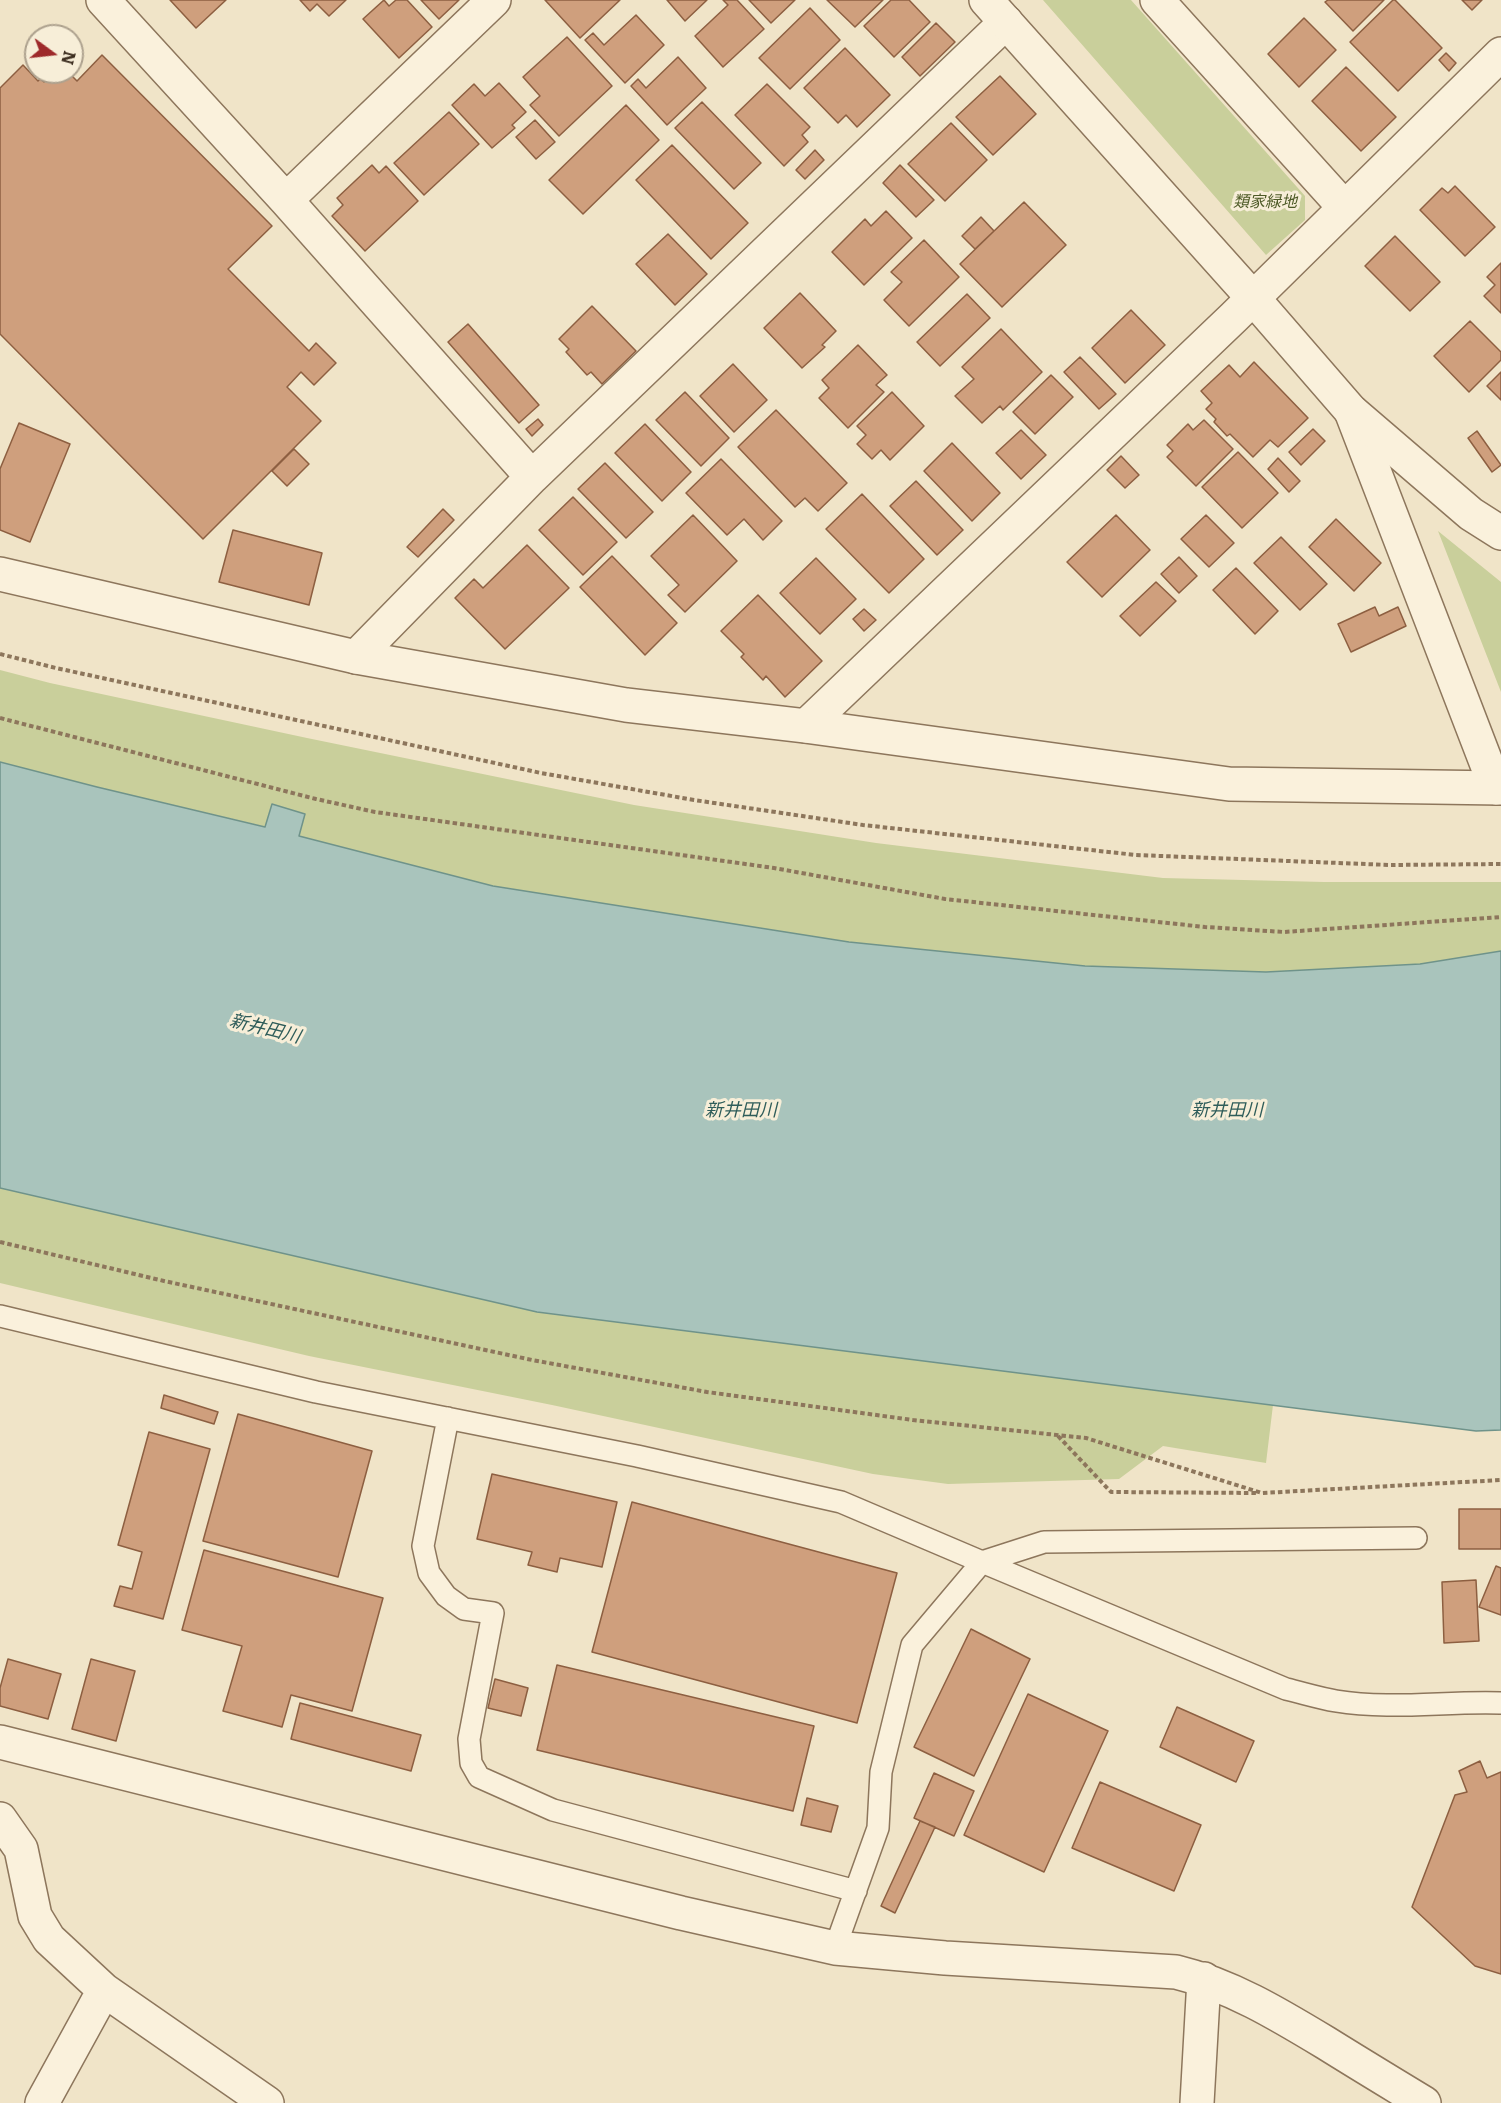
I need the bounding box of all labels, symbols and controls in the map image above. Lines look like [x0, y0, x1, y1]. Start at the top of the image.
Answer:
north arrow [24, 24, 84, 84]
text: N [56, 49, 83, 68]
park label: 類家緑地 [1233, 192, 1297, 212]
water label: 新井田川 [227, 1010, 303, 1048]
water label: 新井田川 [705, 1100, 777, 1122]
water label: 新井田川 [1191, 1100, 1263, 1122]

